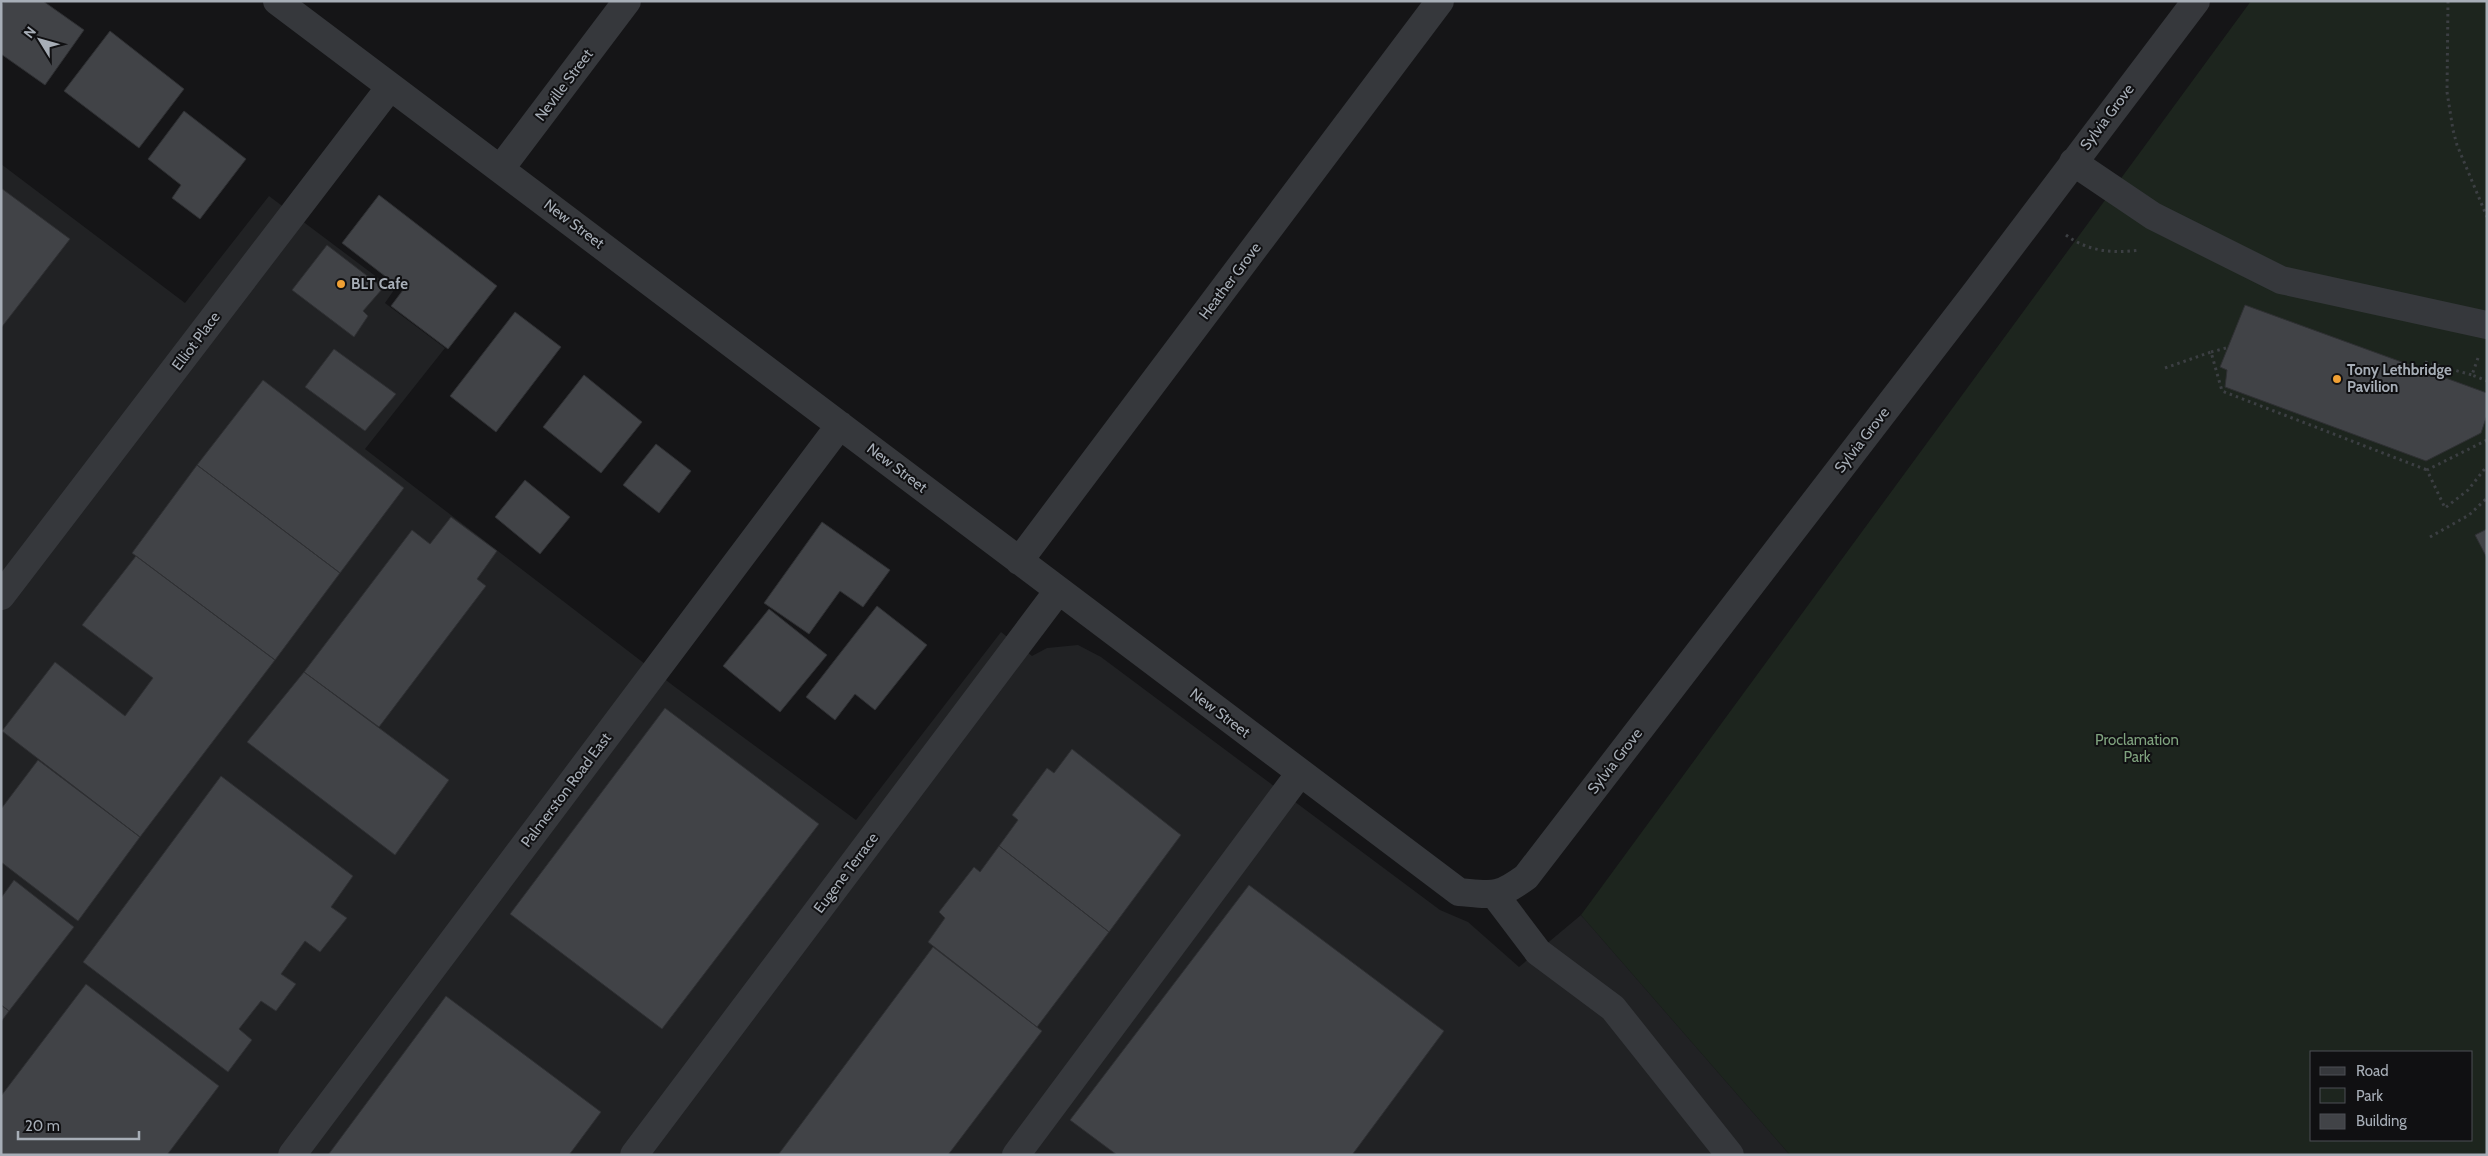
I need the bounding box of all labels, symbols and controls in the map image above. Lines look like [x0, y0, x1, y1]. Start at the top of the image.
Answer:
north arrow [15, 15, 65, 65]
text: N [19, 23, 40, 42]
street label: Neville Street [531, 46, 597, 124]
street label: Sylvia Grove [2076, 80, 2138, 154]
street label: New Street [540, 195, 608, 253]
street label: Heather Grove [1195, 239, 1265, 323]
place label: BLT Cafe [351, 275, 408, 293]
marker: BLT Cafe [335, 278, 347, 290]
street label: Elliot Place [168, 308, 224, 374]
place label: Tony Lethbridge Pavilion [2347, 361, 2452, 396]
marker: Tony Lethbridge Pavilion [2331, 373, 2343, 385]
street label: Sylvia Grove [1831, 403, 1893, 476]
street label: New Street [863, 439, 931, 497]
street label: New Street [1186, 684, 1254, 742]
street label: Sylvia Grove [1584, 724, 1646, 797]
street label: Palmerston Road East [517, 729, 615, 851]
park label: Proclamation Park [2095, 731, 2179, 766]
street label: Eugene Terrace [810, 829, 882, 917]
legend [2310, 1051, 2473, 1141]
text: Road [2356, 1062, 2389, 1080]
text: Park [2356, 1087, 2383, 1105]
scale bar [18, 1108, 139, 1140]
text: Building [2356, 1112, 2407, 1130]
text: 20 m [25, 1117, 60, 1135]

